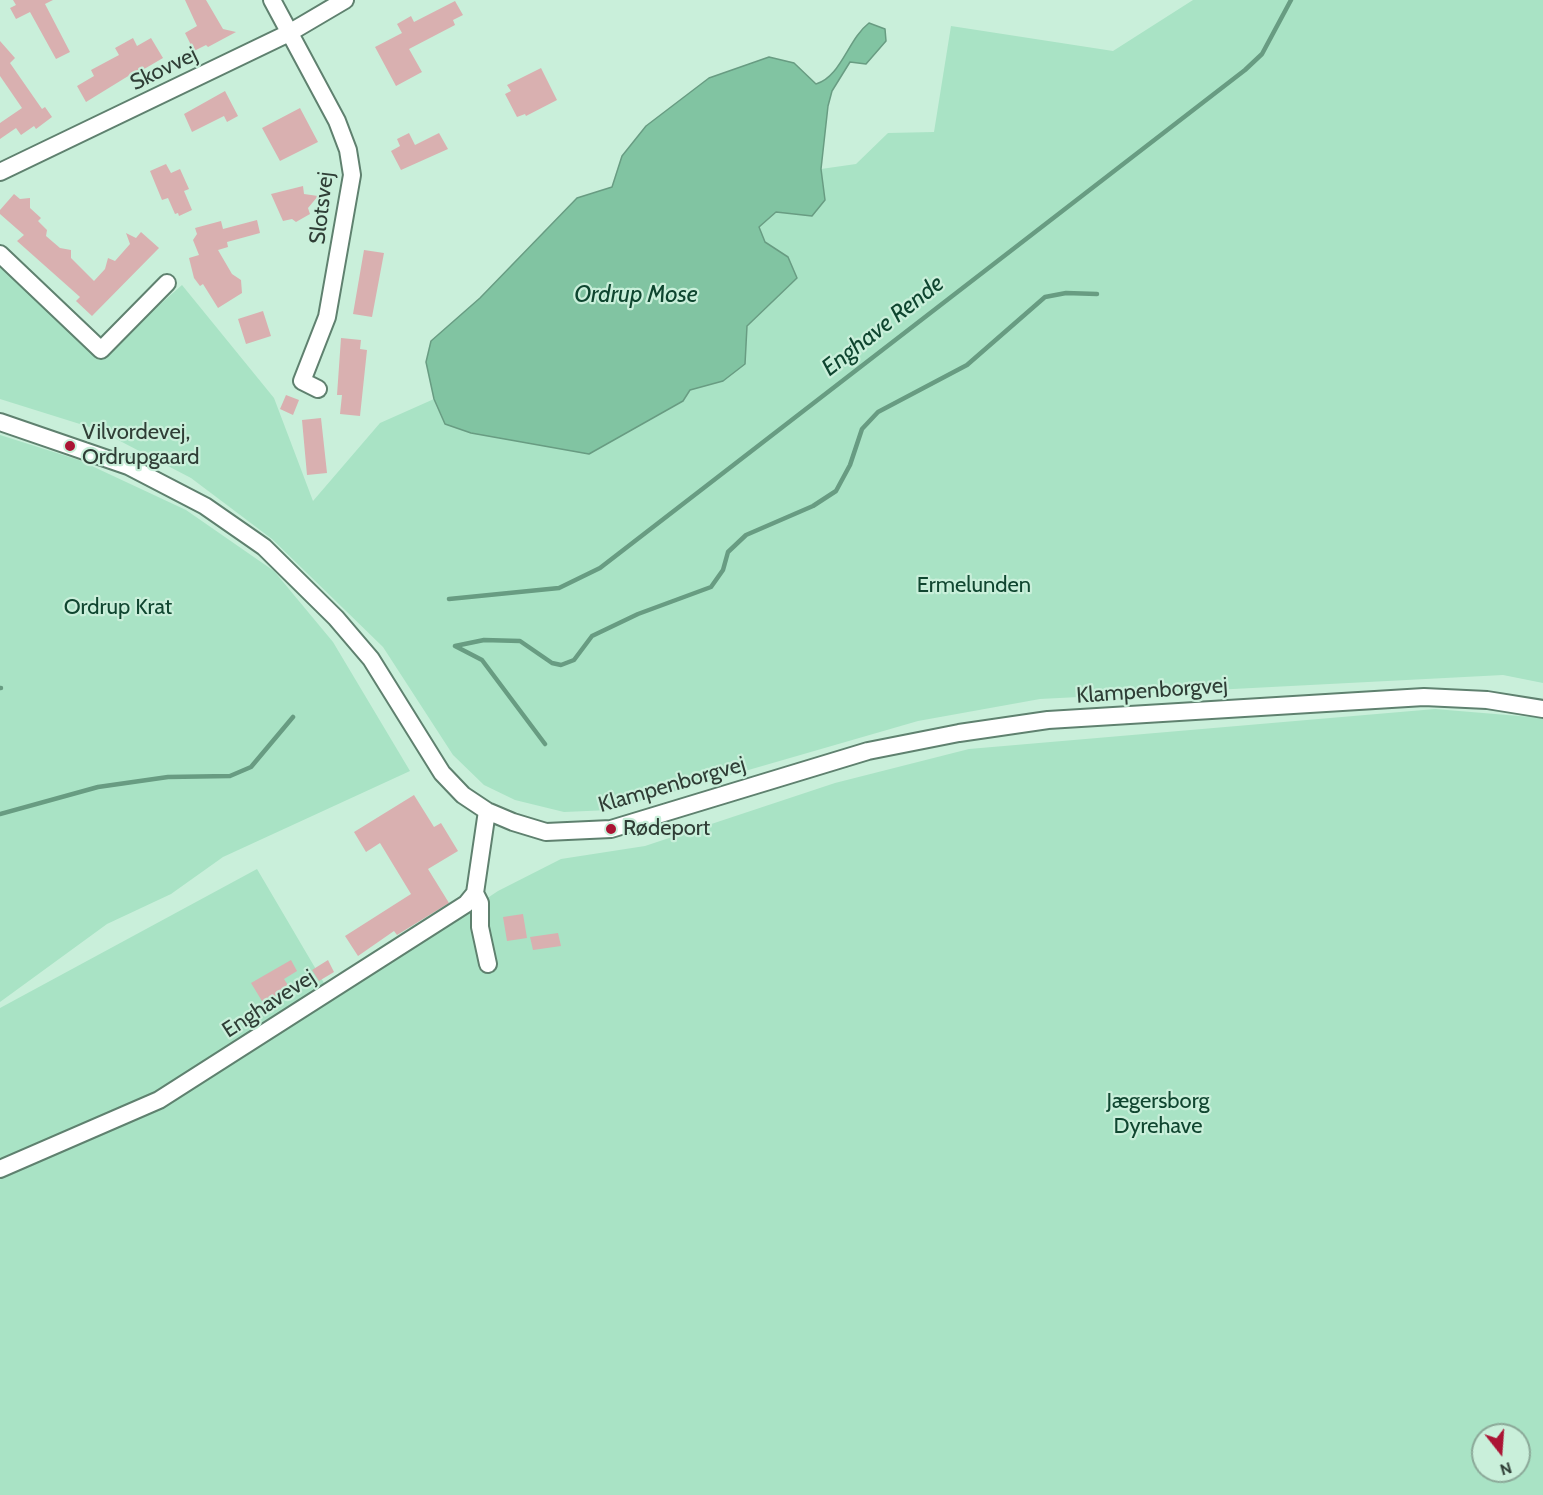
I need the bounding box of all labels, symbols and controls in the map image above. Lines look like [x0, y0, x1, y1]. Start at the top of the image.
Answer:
street label: Skovvej [126, 41, 202, 97]
street label: Slotsvej [304, 170, 340, 246]
water label: Enghave Rende [816, 269, 950, 383]
water label: Ordrup Mose [574, 281, 698, 309]
place label: Vilvordevej, Ordrupgaard [82, 420, 199, 472]
marker: Vilvordevej, Ordrupgaard [63, 439, 77, 453]
park label: Ermelunden [917, 573, 1031, 599]
park label: Ordrup Krat [64, 595, 172, 621]
street label: Klampenborgvej [1075, 673, 1229, 709]
street label: Klampenborgvej [595, 751, 749, 819]
place label: Rødeport [623, 816, 710, 842]
marker: Rødeport [604, 822, 618, 836]
street label: Enghavevej [217, 964, 321, 1044]
park label: Jægersborg Dyrehave [1107, 1089, 1209, 1140]
north arrow [1471, 1423, 1531, 1483]
text: N [1498, 1458, 1514, 1480]

